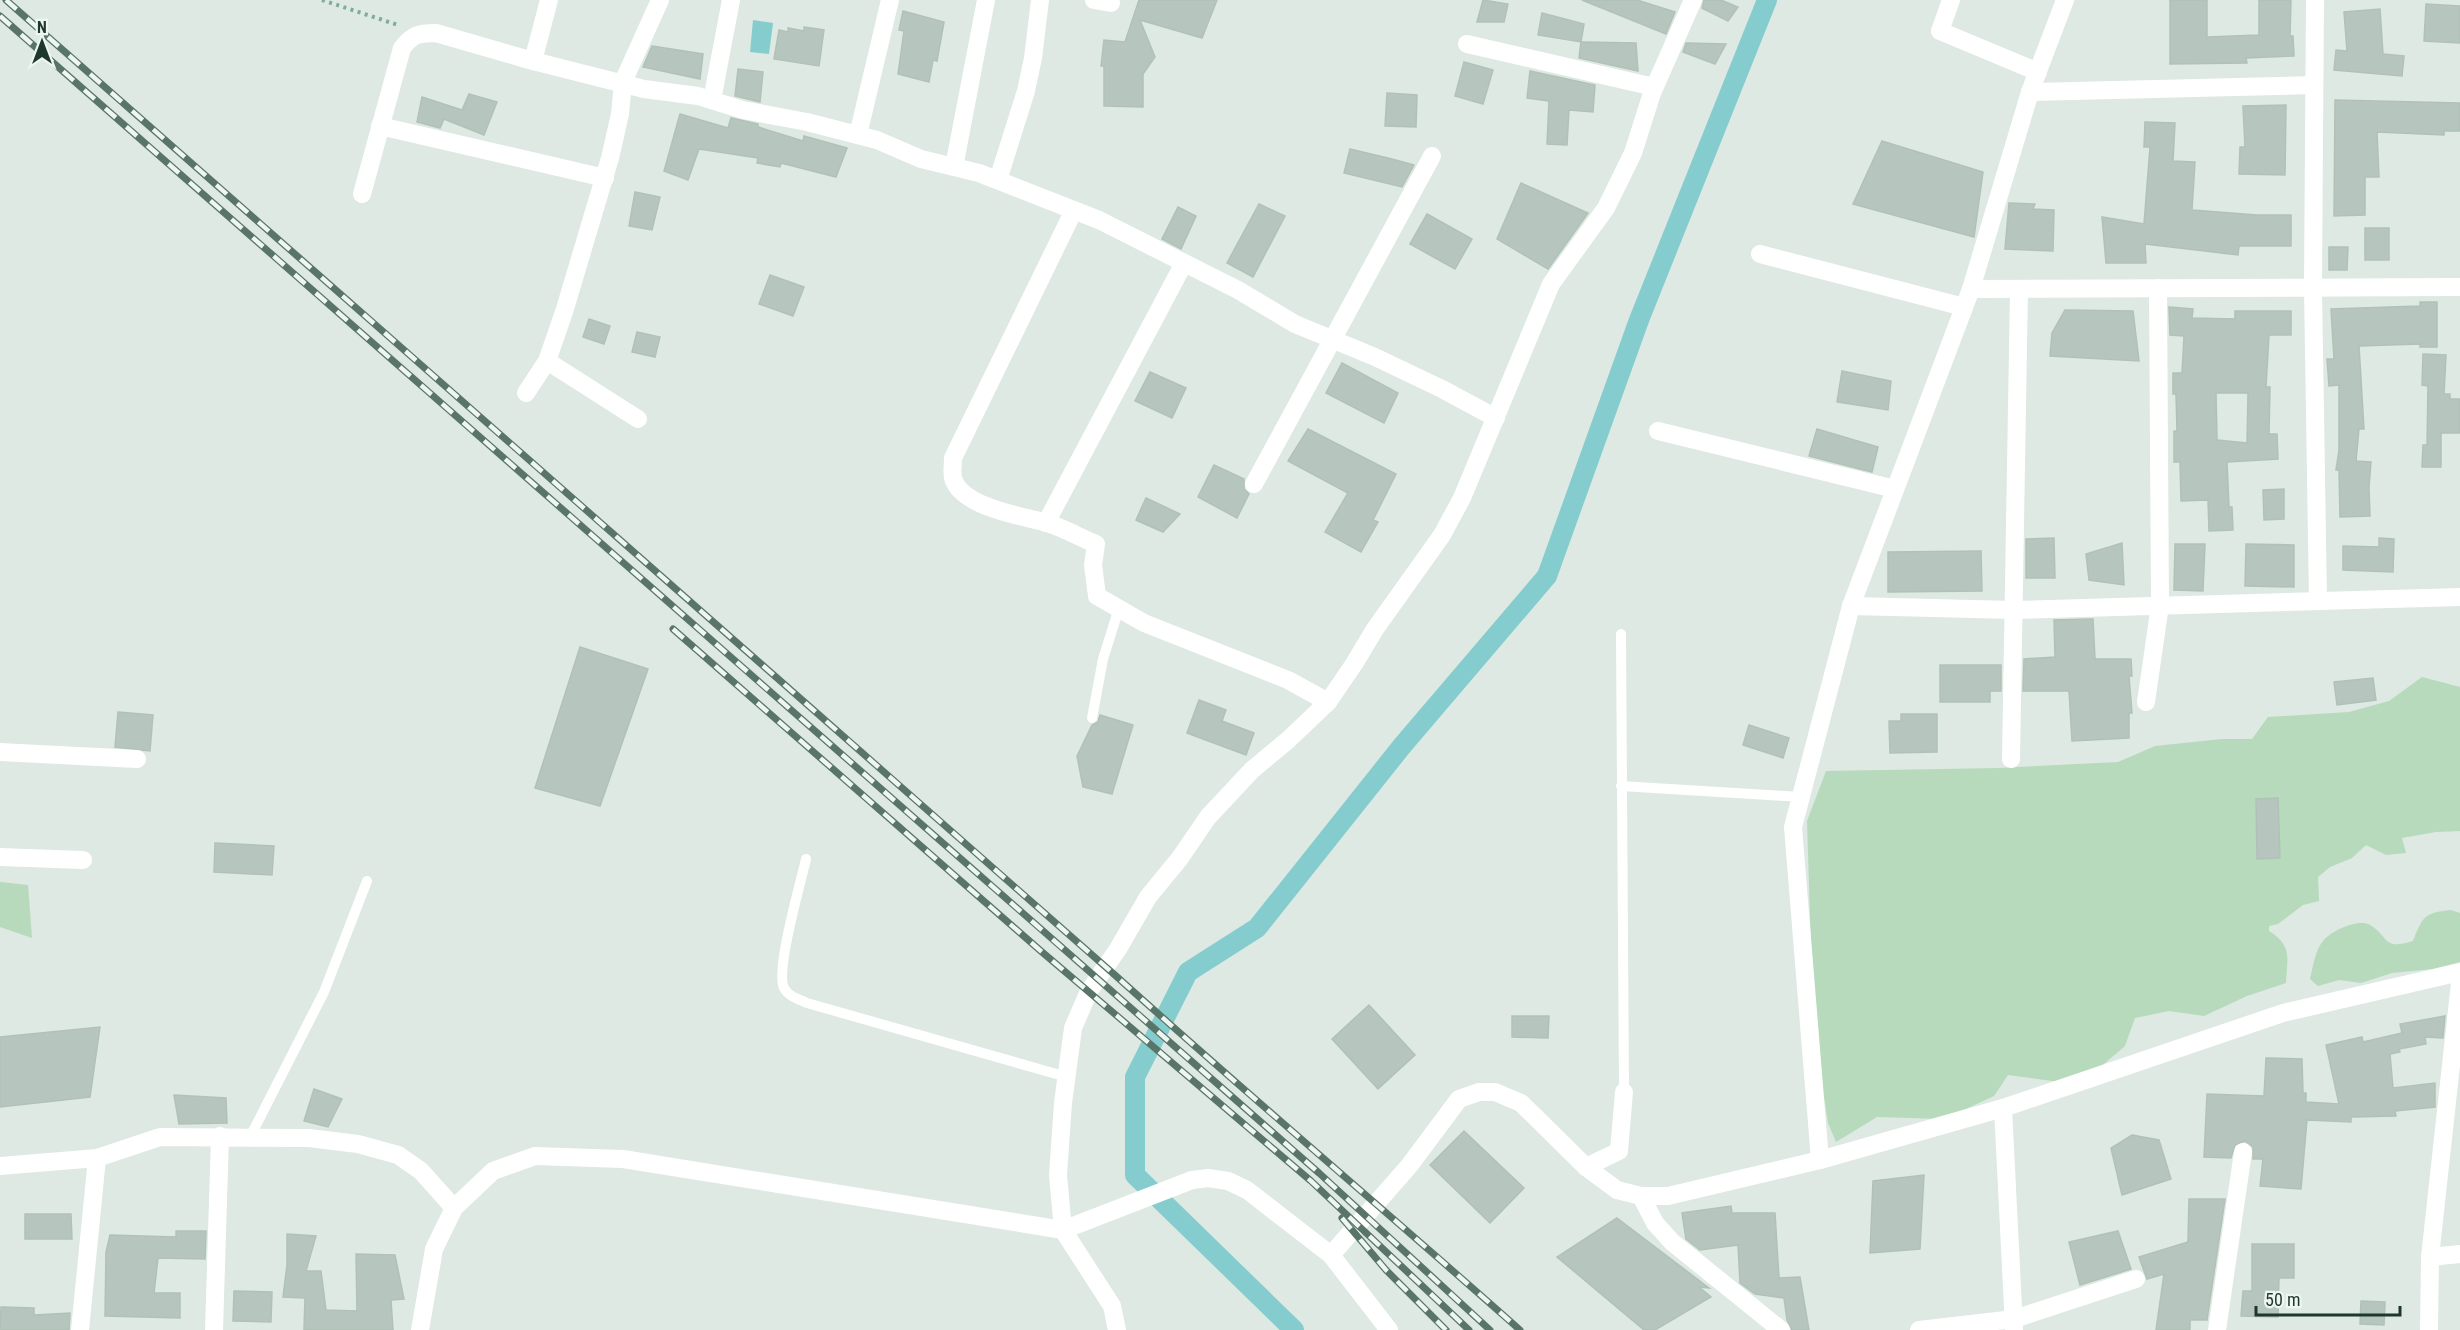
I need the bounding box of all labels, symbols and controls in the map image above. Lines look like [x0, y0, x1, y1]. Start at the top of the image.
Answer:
north arrow [12, 12, 72, 72]
text: N [37, 18, 47, 37]
scale bar [2256, 1279, 2400, 1317]
text: 50 m [2265, 1289, 2300, 1310]

